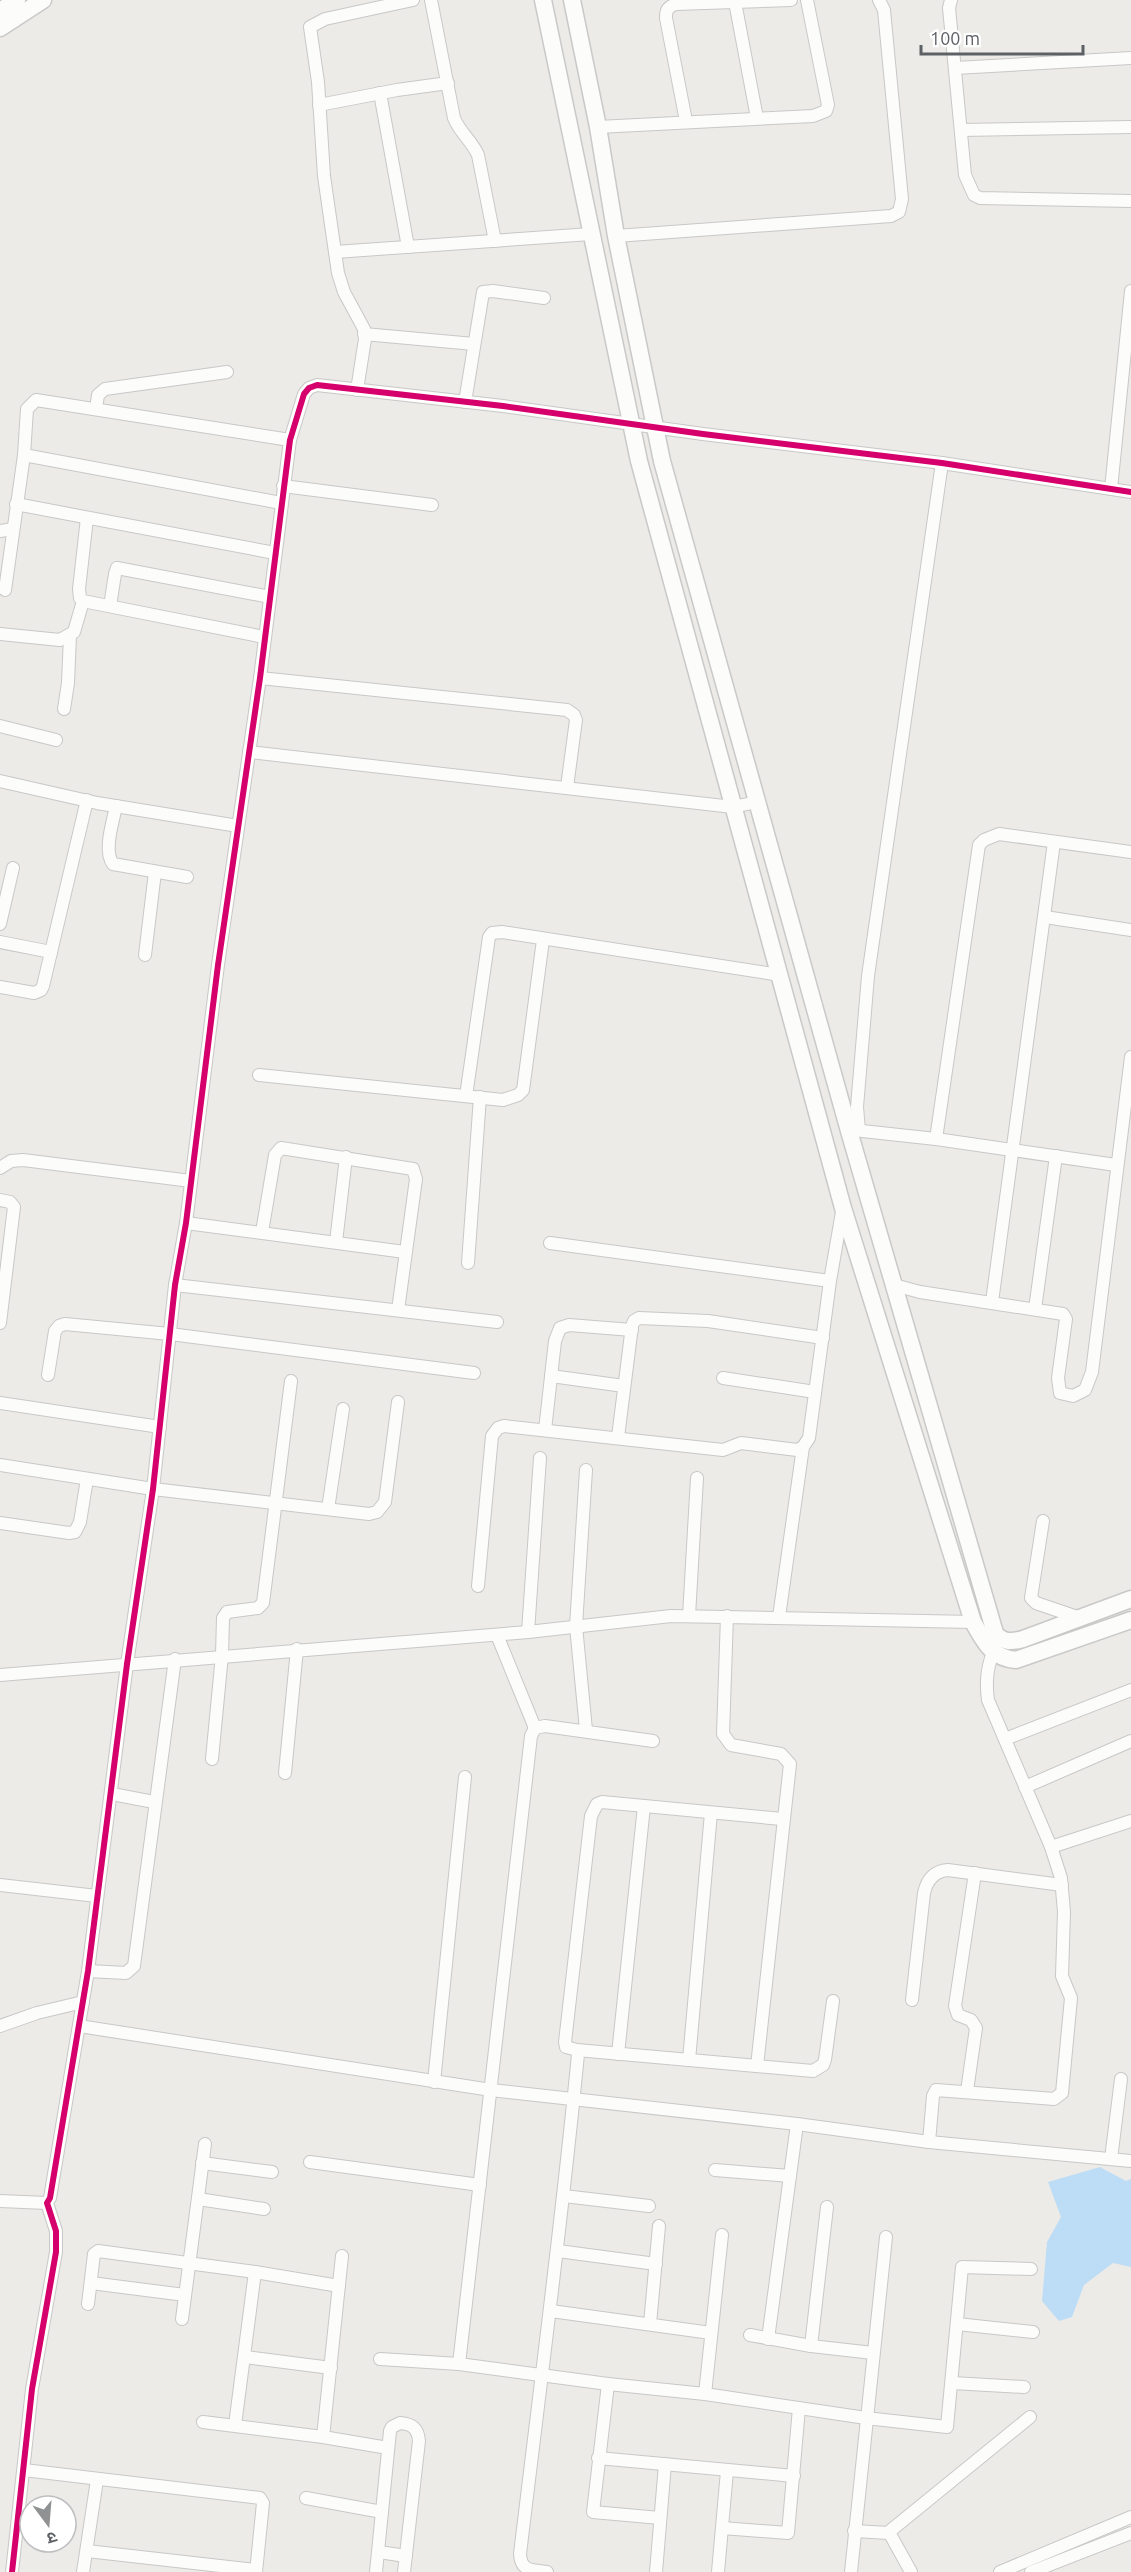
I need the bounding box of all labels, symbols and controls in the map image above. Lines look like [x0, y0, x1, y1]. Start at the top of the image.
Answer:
scale bar [921, 18, 1083, 56]
text: 100 m [930, 28, 980, 48]
north arrow [18, 2494, 78, 2554]
text: उ [45, 2528, 59, 2549]

